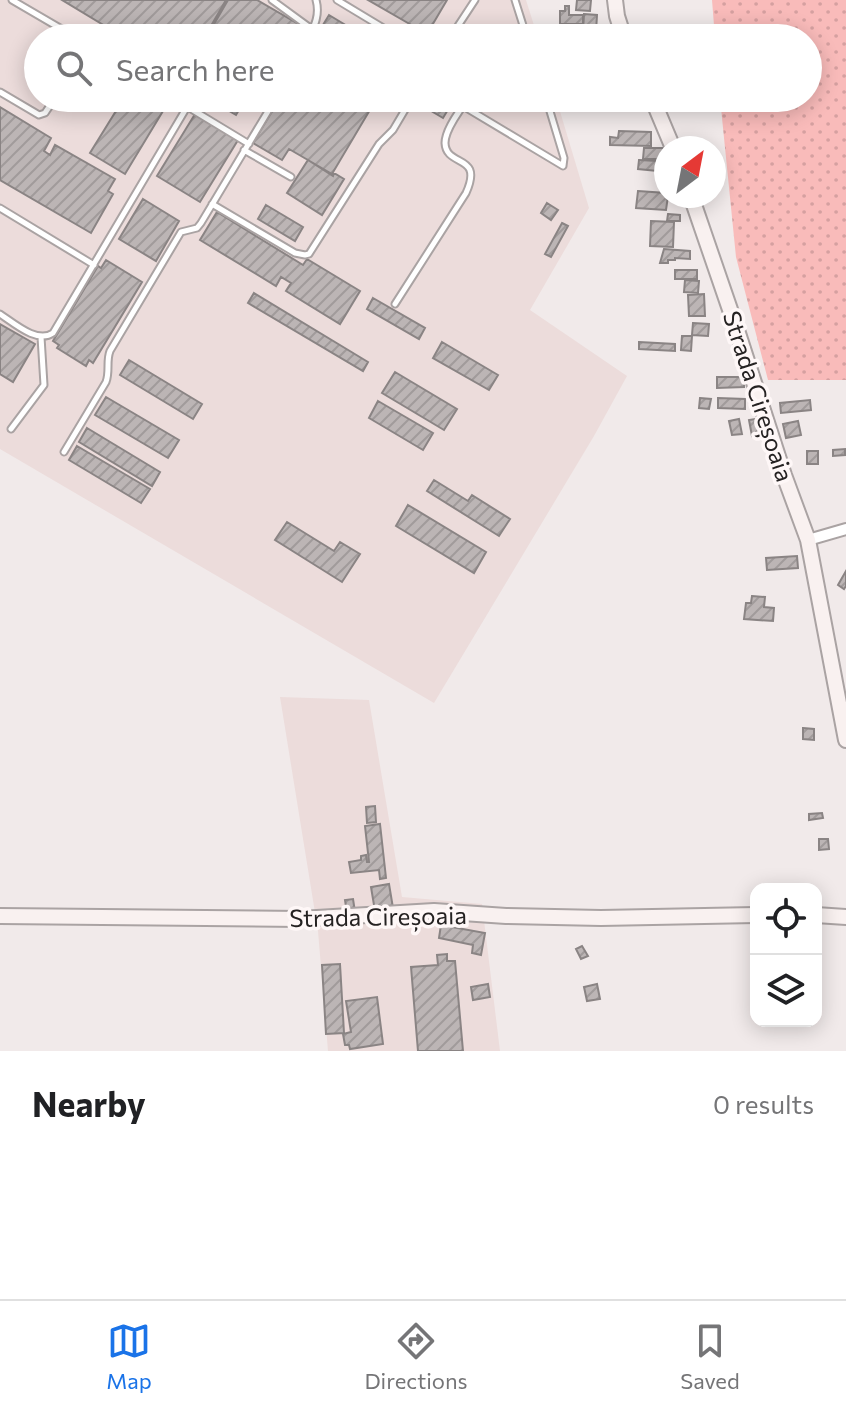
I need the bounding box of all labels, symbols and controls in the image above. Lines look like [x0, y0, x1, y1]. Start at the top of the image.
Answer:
search box [24, 24, 822, 112]
icon: search [52, 46, 96, 90]
text: Search here [116, 50, 275, 87]
north arrow [654, 136, 726, 208]
street label: Strada Cireșoaia [716, 307, 800, 486]
map controls [750, 883, 822, 1027]
button: locate [750, 883, 822, 955]
street label: Strada Cireșoaia [289, 900, 467, 934]
button: layers [750, 955, 822, 1027]
text: Nearby [32, 1082, 146, 1124]
text: 0 results [713, 1088, 814, 1119]
tab: Map [106, 1319, 152, 1394]
tab: Directions [364, 1319, 468, 1394]
tab: Saved [680, 1319, 740, 1394]

